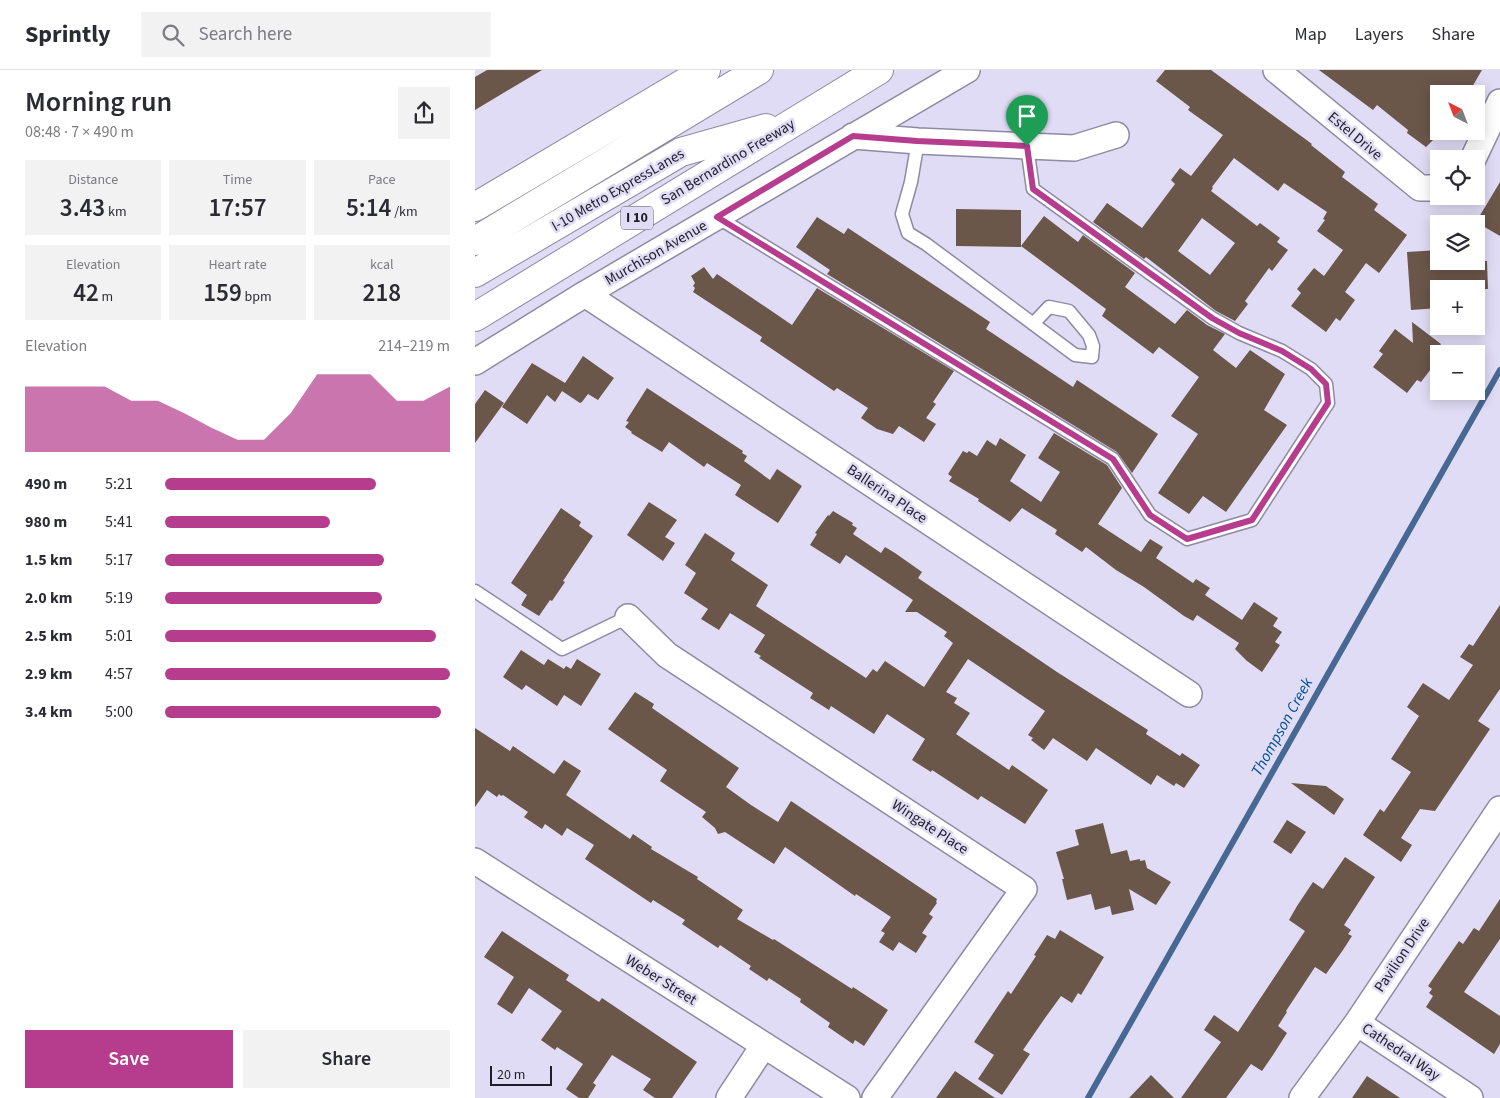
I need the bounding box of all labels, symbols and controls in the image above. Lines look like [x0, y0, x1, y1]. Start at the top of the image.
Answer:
search box [141, 12, 491, 57]
text: Sprintly [25, 17, 111, 52]
icon: search [159, 21, 187, 49]
text: Search here [199, 21, 292, 48]
text: Map [1295, 22, 1327, 47]
text: Layers [1355, 22, 1404, 47]
text: Share [1432, 22, 1475, 47]
text: Morning run [25, 82, 172, 122]
north arrow [1430, 85, 1485, 140]
map controls [1430, 85, 1485, 400]
button: share [398, 87, 450, 139]
pin [1006, 95, 1048, 146]
icon: arrive [1013, 102, 1041, 130]
street label: Estel Drive [1323, 107, 1387, 165]
street label: San Bernardino Freeway [657, 114, 799, 210]
text: 08:48 · 7 × 490 m [25, 121, 134, 143]
street label: I-10 Metro ExpressLanes [548, 143, 688, 237]
button: locate [1430, 150, 1485, 205]
text: Distance [68, 170, 118, 190]
text: Time [223, 170, 252, 190]
text: Pace [368, 170, 396, 190]
text: 3.43 [60, 190, 105, 226]
text: 17:57 [208, 190, 267, 226]
text: 5:14 [346, 190, 391, 226]
text: km [105, 202, 127, 222]
text: /km [391, 202, 418, 222]
road number: I 10 [621, 206, 653, 230]
street label: Murchison Avenue [601, 215, 711, 291]
button: layers [1430, 215, 1485, 270]
text: Elevation [66, 255, 120, 275]
text: Heart rate [208, 255, 267, 275]
text: kcal [370, 255, 394, 275]
text: 42 [73, 275, 99, 311]
text: 159 [203, 275, 242, 311]
text: 218 [363, 275, 401, 311]
button: + [1430, 280, 1485, 335]
text: m [99, 287, 113, 307]
text: bpm [242, 287, 272, 307]
text: Elevation [25, 335, 87, 357]
text: 214–219 m [378, 335, 450, 357]
button: − [1430, 345, 1485, 400]
street label: Ballerina Place [843, 459, 931, 529]
text: 490 m [25, 473, 67, 495]
text: 5:21 [105, 473, 133, 495]
text: 980 m [25, 511, 67, 533]
text: 5:41 [105, 511, 133, 533]
text: 1.5 km [25, 549, 72, 571]
text: 5:17 [105, 549, 133, 571]
text: 2.0 km [25, 587, 72, 609]
text: 5:19 [105, 587, 133, 609]
text: 2.5 km [25, 625, 72, 647]
text: 5:01 [105, 625, 133, 647]
text: 2.9 km [25, 663, 72, 685]
text: 4:57 [105, 663, 133, 685]
water label: Thompson Creek [1246, 673, 1318, 780]
text: 3.4 km [25, 701, 72, 723]
text: 5:00 [105, 701, 133, 723]
street label: Wingate Place [888, 794, 972, 860]
street label: Pavilion Drive [1369, 914, 1435, 996]
street label: Weber Street [621, 950, 701, 1010]
street label: Cathedral Way [1358, 1018, 1444, 1086]
button: Save [25, 1030, 233, 1088]
button: Share [243, 1030, 450, 1088]
scale bar [490, 1063, 553, 1086]
text: 20 m [497, 1065, 525, 1085]

